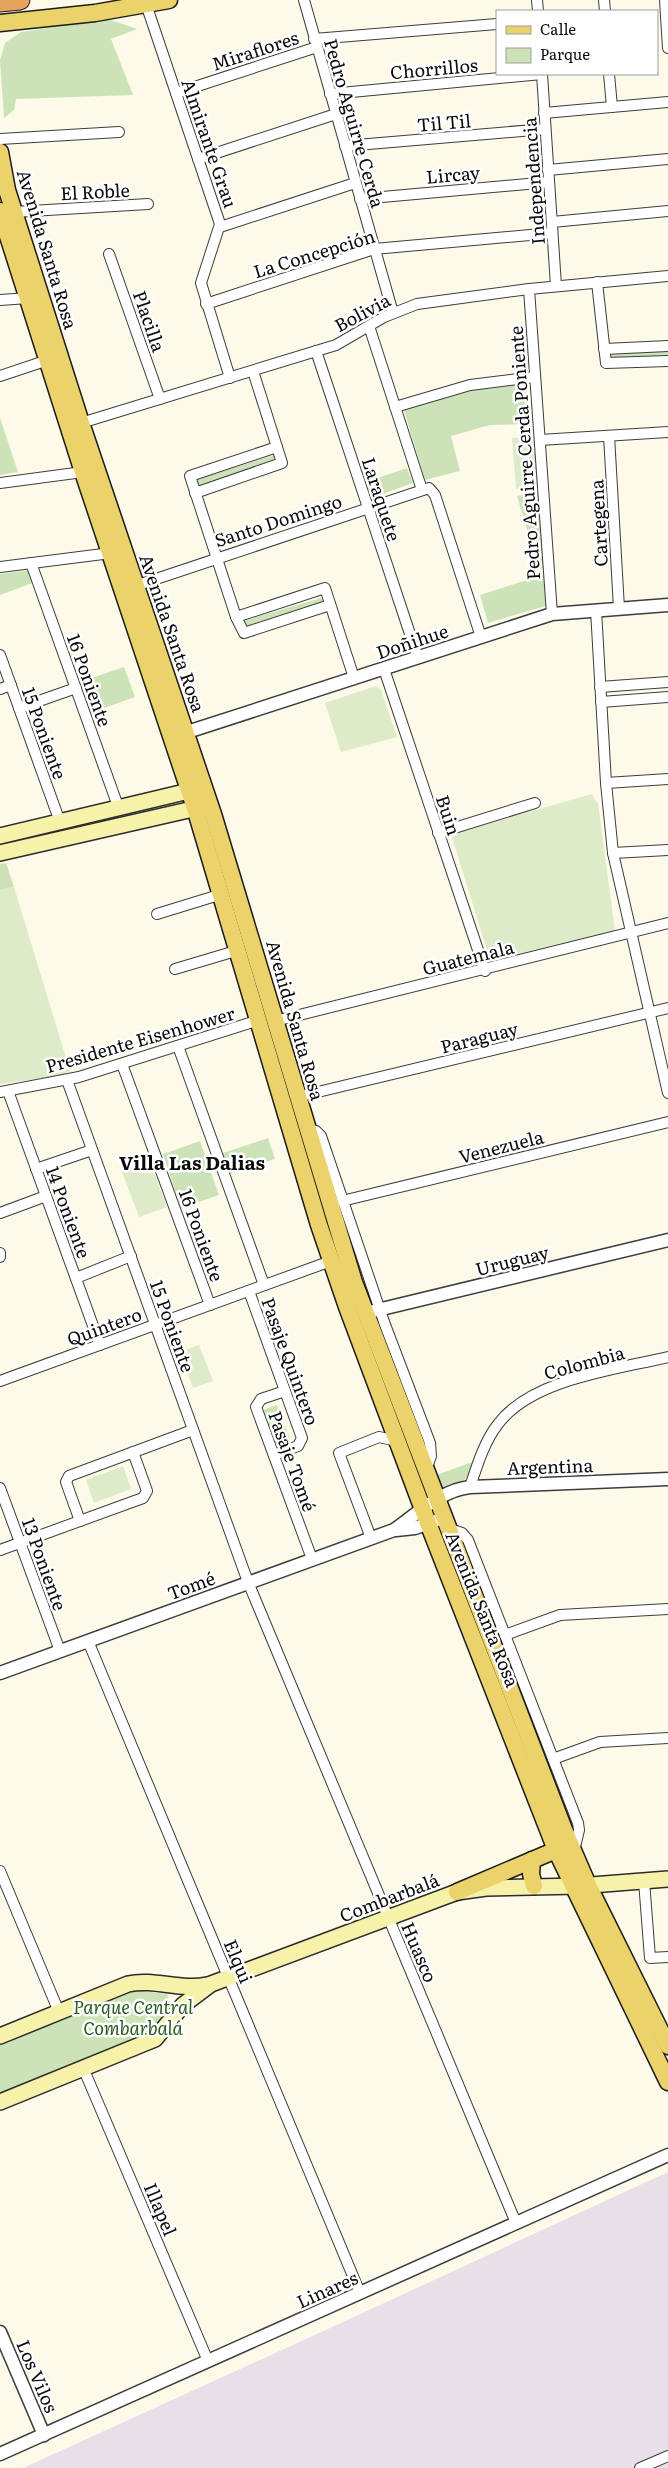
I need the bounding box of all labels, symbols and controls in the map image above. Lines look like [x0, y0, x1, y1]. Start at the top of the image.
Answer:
legend [496, 10, 658, 75]
text: Calle [540, 17, 576, 40]
street label: Miraflores [208, 23, 302, 77]
street label: Pedro Aguirre Cerda [318, 35, 392, 211]
text: Parque [540, 42, 590, 65]
street label: Chorrillos [389, 51, 479, 85]
street label: Almirante Grau [175, 75, 245, 211]
street label: Til Til [416, 106, 472, 138]
street label: Independencia [515, 116, 551, 246]
street label: Lircay [425, 158, 482, 190]
street label: Avenida Santa Rosa [11, 166, 85, 332]
street label: El Roble [60, 176, 130, 206]
street label: La Concepción [250, 222, 378, 284]
street label: Bolivia [329, 286, 395, 338]
street label: Placilla [127, 287, 173, 356]
street label: Pedro Aguirre Cerda Poniente [502, 325, 546, 581]
street label: Laraquete [356, 454, 408, 544]
street label: Cartegena [582, 478, 614, 567]
street label: Santo Domingo [211, 487, 345, 553]
street label: Avenida Santa Rosa [133, 550, 213, 716]
street label: Doñihue [373, 617, 451, 665]
street label: 16 Poniente [61, 630, 119, 730]
street label: 15 Poniente [16, 683, 74, 783]
street label: Buin [430, 791, 468, 839]
street label: Guatemala [419, 933, 517, 981]
street label: Avenida Santa Rosa [260, 937, 332, 1104]
street label: Presidente Eisenhower [42, 999, 238, 1079]
street label: Paraguay [437, 1014, 521, 1060]
street label: Venezuela [456, 1122, 547, 1170]
district label: Villa Las Dalias [119, 1148, 265, 1176]
street label: 14 Poniente [40, 1162, 98, 1262]
street label: 16 Poniente [173, 1185, 231, 1285]
street label: Uruguay [472, 1238, 552, 1282]
street label: 15 Poniente [144, 1276, 202, 1376]
street label: Pasaje Quintero [255, 1293, 327, 1429]
street label: Quintero [63, 1300, 145, 1352]
street label: Colombia [541, 1338, 628, 1386]
street label: Pasaje Tomé [262, 1407, 324, 1515]
street label: Argentina [506, 1451, 594, 1481]
street label: 13 Poniente [16, 1514, 74, 1614]
street label: Avenida Santa Rosa [439, 1527, 527, 1691]
street label: Tomé [163, 1564, 219, 1606]
street label: Combarbalá [335, 1866, 443, 1928]
street label: Huasco [395, 1918, 445, 1986]
street label: Elqui [218, 1935, 260, 1987]
park label: Parque Central Combarbalá [73, 1993, 194, 2041]
street label: Illapel [138, 2178, 184, 2240]
street label: Linares [292, 2264, 362, 2314]
street label: Los Vilos [11, 2335, 65, 2417]

